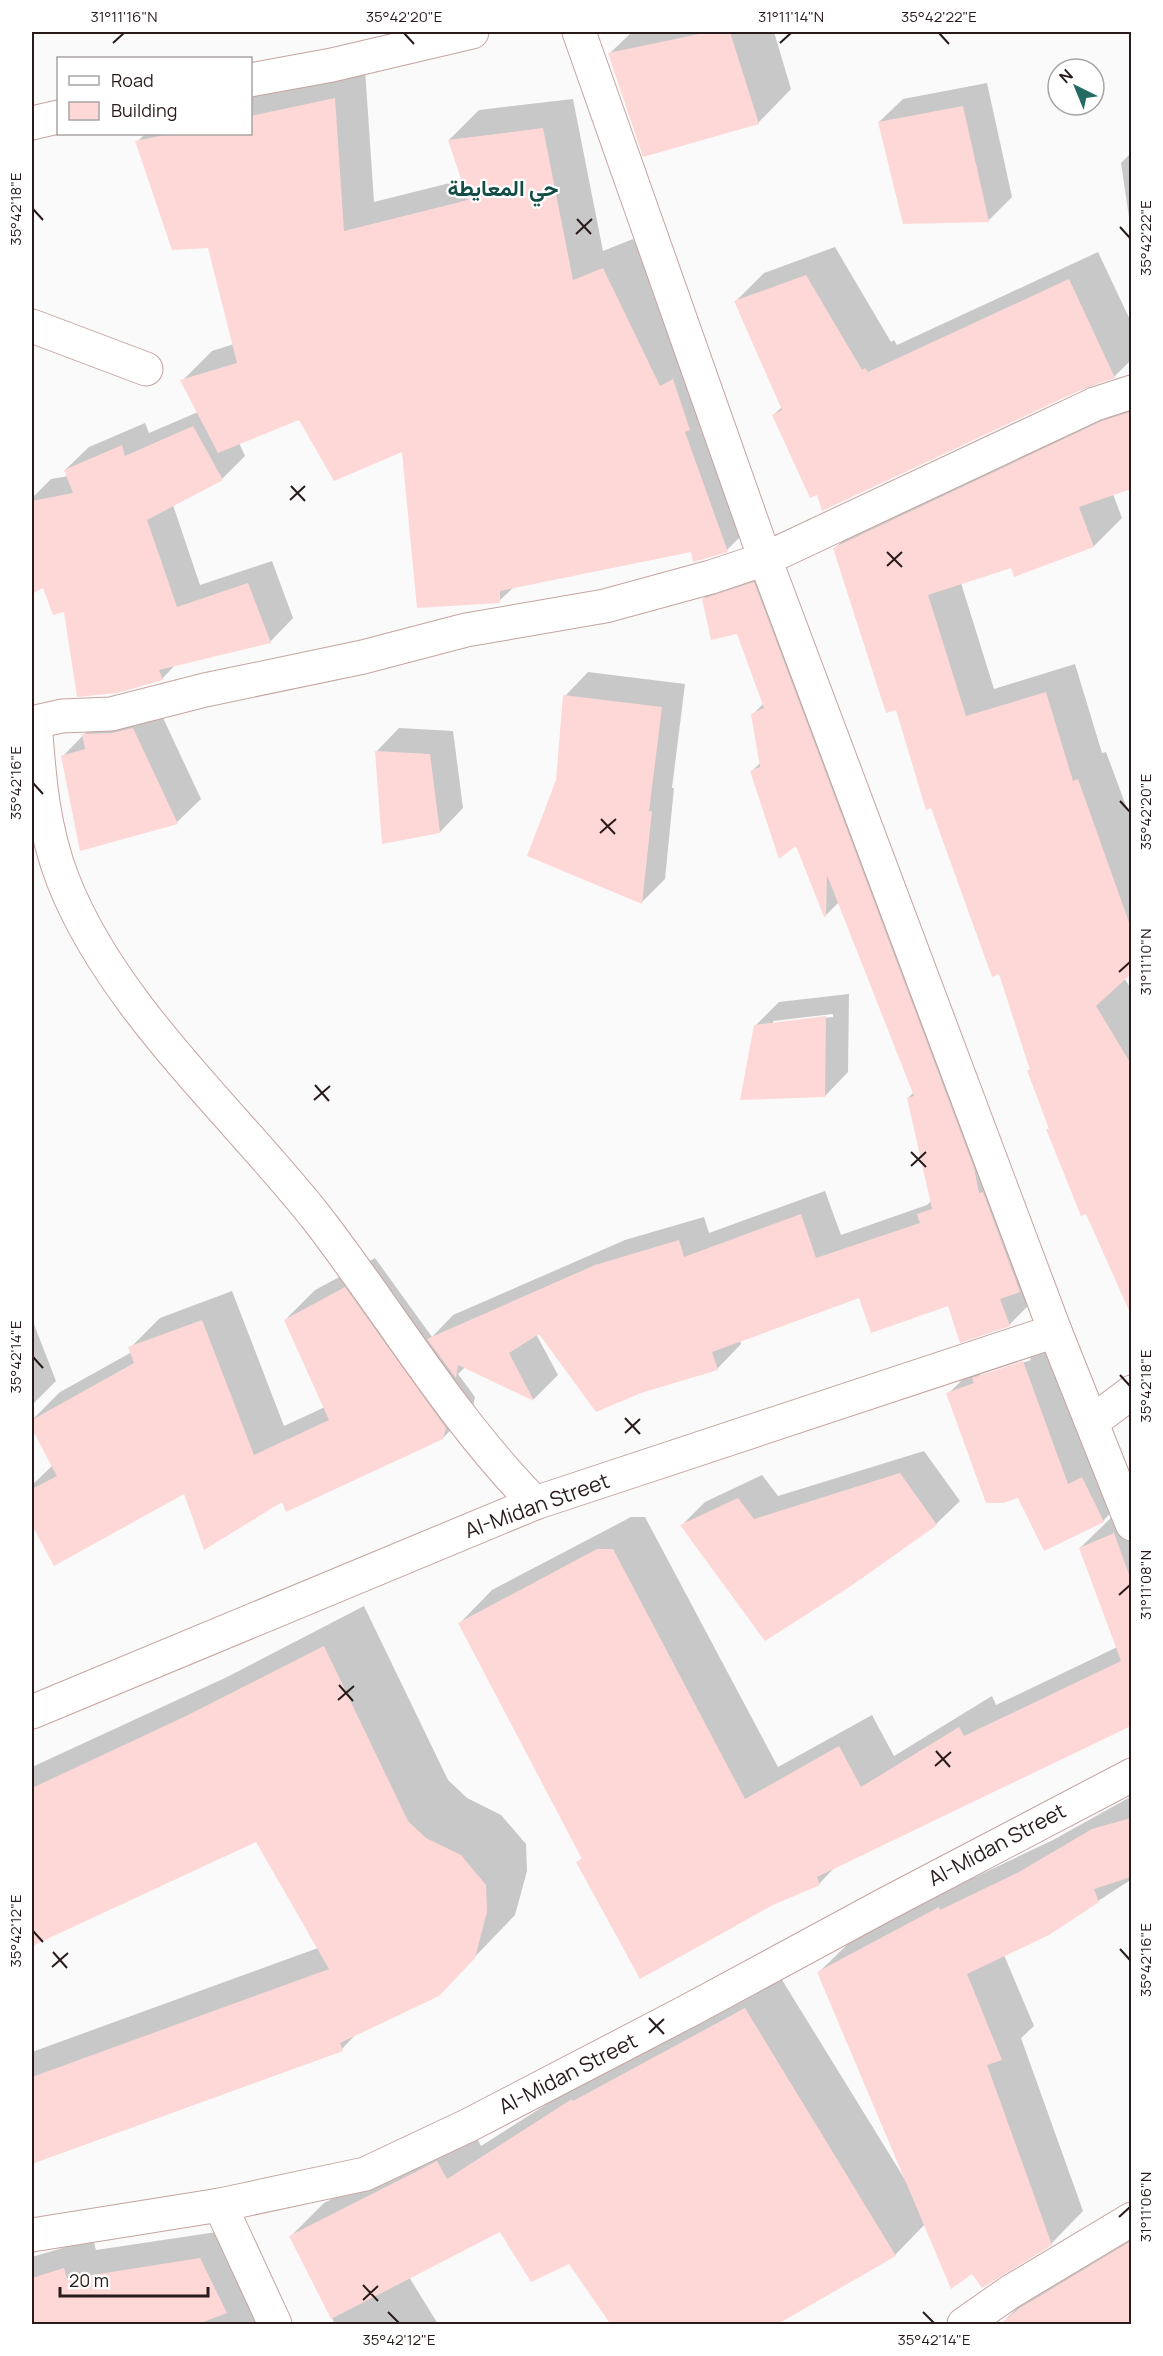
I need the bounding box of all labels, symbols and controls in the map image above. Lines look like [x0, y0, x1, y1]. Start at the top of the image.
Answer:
text: 31°11'16"N [90, 6, 158, 27]
text: 35°42'20"E [366, 6, 442, 27]
text: 31°11'14"N [758, 6, 824, 27]
text: 35°42'22"E [901, 6, 977, 27]
legend [57, 57, 252, 135]
north arrow [1046, 57, 1106, 117]
text: N [1054, 64, 1077, 88]
text: Road [111, 68, 154, 92]
text: Building [111, 98, 177, 122]
text: 35°42'18"E [5, 172, 26, 246]
district label: حي المعايطة [447, 173, 559, 207]
text: 35°42'22"E [1135, 200, 1156, 276]
text: 35°42'16"E [5, 746, 26, 820]
text: 35°42'20"E [1135, 774, 1156, 850]
text: 31°11'10"N [1135, 929, 1156, 995]
text: 35°42'14"E [5, 1321, 26, 1393]
text: 35°42'18"E [1135, 1349, 1156, 1423]
street label: AI-Midan Street [460, 1466, 613, 1544]
text: 31°11'08"N [1135, 1550, 1156, 1620]
street label: AI-Midan Street [923, 1796, 1070, 1892]
text: 35°42'12"E [5, 1894, 26, 1968]
text: 35°42'16"E [1135, 1923, 1156, 1997]
street label: AI-Midan Street [493, 2026, 642, 2120]
text: 31°11'06"N [1135, 2172, 1156, 2242]
scale bar [60, 2260, 208, 2298]
text: 20 m [69, 2268, 109, 2292]
text: 35°42'12"E [362, 2329, 436, 2350]
text: 35°42'14"E [898, 2329, 970, 2350]

